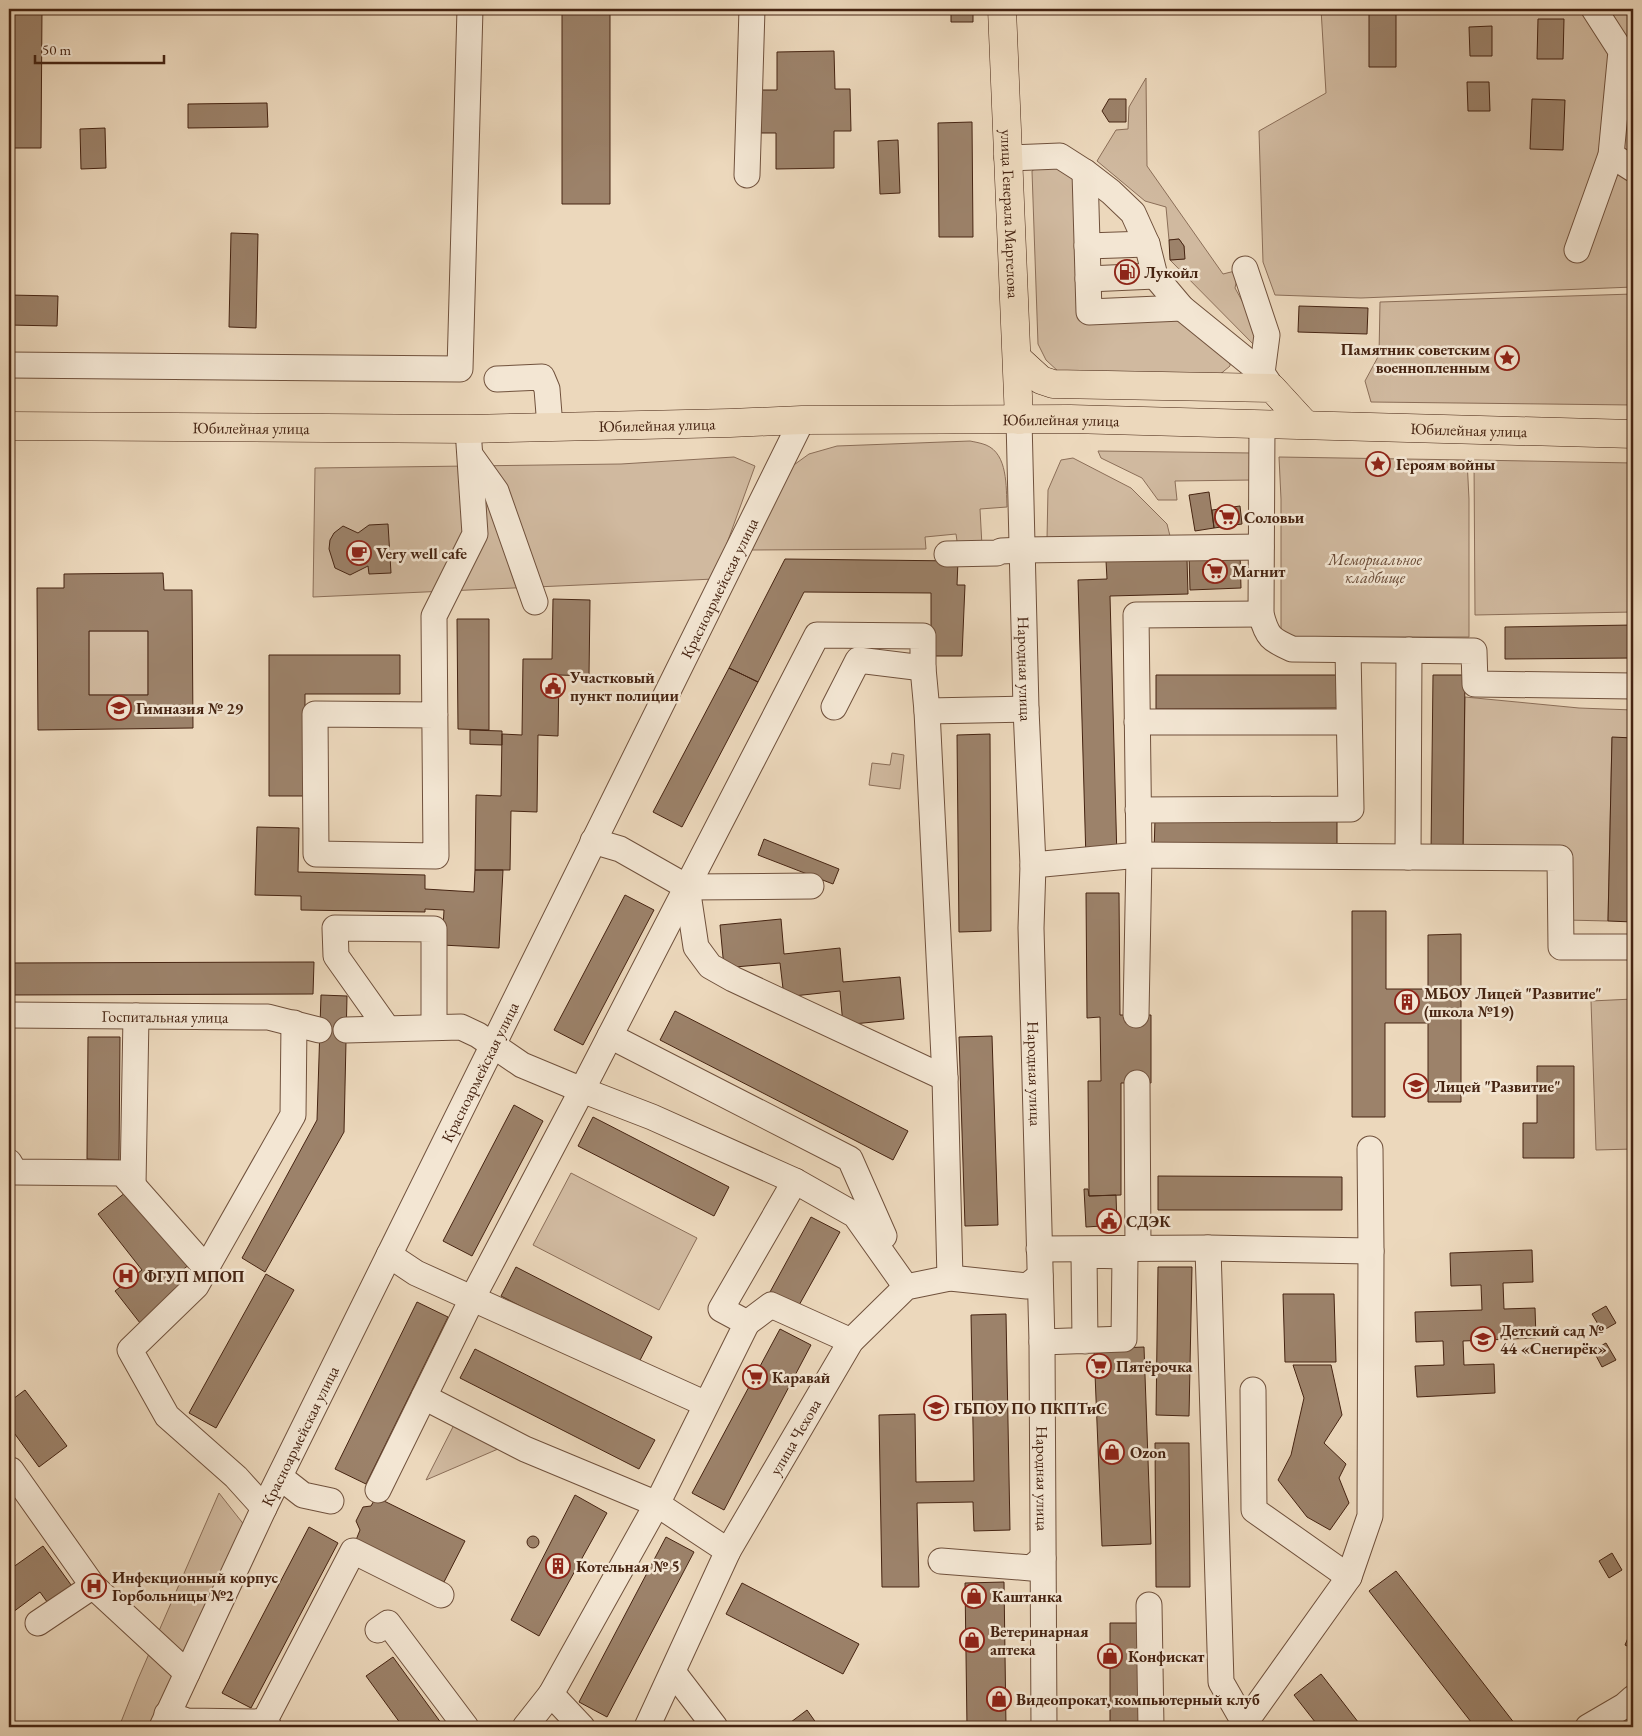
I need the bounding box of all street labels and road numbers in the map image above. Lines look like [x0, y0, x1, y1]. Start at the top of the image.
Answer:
street label: улица Генерала Маргелова [996, 129, 1024, 300]
street label: Юбилейная улица [1002, 408, 1120, 431]
street label: Юбилейная улица [598, 413, 716, 437]
street label: Юбилейная улица [192, 417, 310, 438]
street label: Юбилейная улица [1410, 418, 1528, 442]
street label: Красноармейская улица [675, 514, 763, 662]
street label: Народная улица [1013, 616, 1037, 722]
street label: Красноармейская улица [436, 998, 523, 1146]
street label: Госпитальная улица [101, 1005, 229, 1027]
street label: Народная улица [1023, 1021, 1047, 1127]
street label: Красноармейская улица [256, 1362, 344, 1510]
street label: улица Чехова [764, 1394, 826, 1479]
street label: Народная улица [1032, 1426, 1053, 1532]

